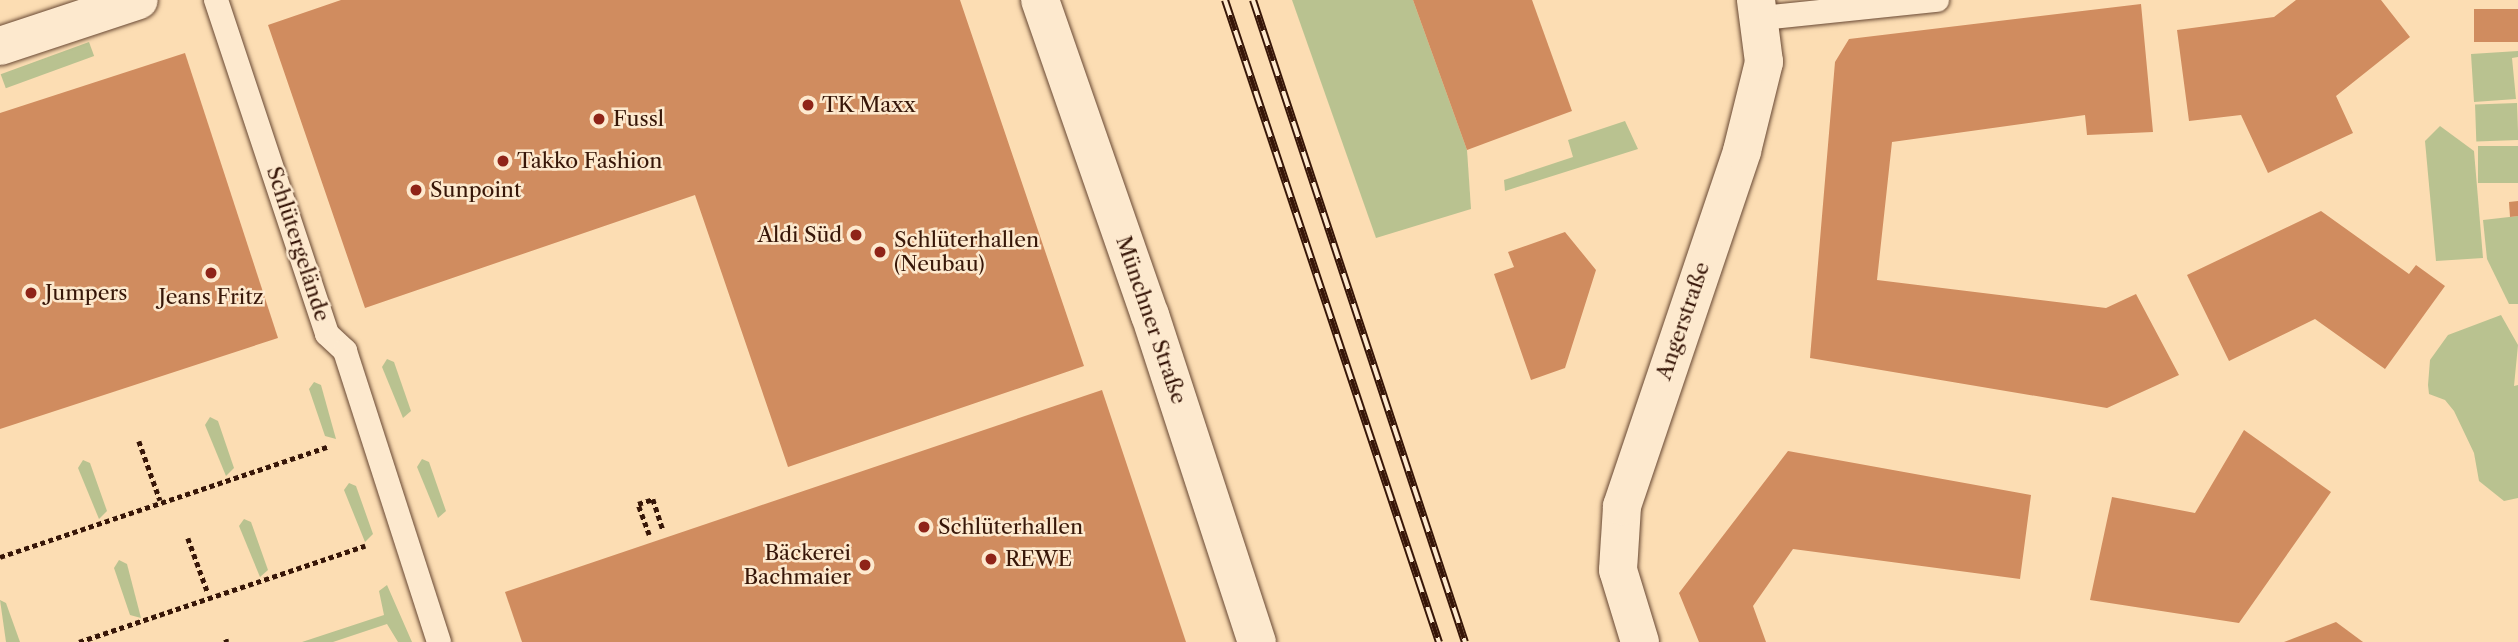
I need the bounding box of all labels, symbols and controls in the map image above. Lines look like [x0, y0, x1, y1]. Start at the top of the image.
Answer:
place label: TK Maxx [822, 92, 916, 118]
marker: TK Maxx [800, 97, 816, 113]
place label: Fussl [613, 106, 664, 132]
marker: Fussl [591, 111, 607, 127]
place label: Takko Fashion [517, 148, 662, 174]
marker: Takko Fashion [495, 153, 511, 169]
street label: Schlütergelände [261, 163, 335, 325]
place label: Sunpoint [430, 177, 521, 203]
marker: Sunpoint [408, 182, 424, 198]
place label: Aldi Süd [757, 222, 842, 248]
marker: Aldi Süd [848, 227, 864, 243]
place label: Schlüterhallen (Neubau) [894, 227, 1039, 277]
street label: Münchner Straße [1110, 233, 1192, 407]
marker: Schlüterhallen (Neubau) [872, 244, 888, 260]
street label: Angerstraße [1651, 259, 1715, 383]
marker: Jeans Fritz [203, 265, 219, 281]
place label: Jumpers [45, 280, 127, 306]
place label: Jeans Fritz [159, 284, 263, 310]
marker: Jumpers [23, 285, 39, 301]
place label: Schlüterhallen [938, 514, 1083, 540]
marker: Schlüterhallen [916, 519, 932, 535]
place label: Bäckerei Bachmaier [743, 540, 851, 590]
place label: REWE [1005, 546, 1072, 572]
marker: REWE [983, 551, 999, 567]
marker: Bäckerei Bachmaier [857, 557, 873, 573]

